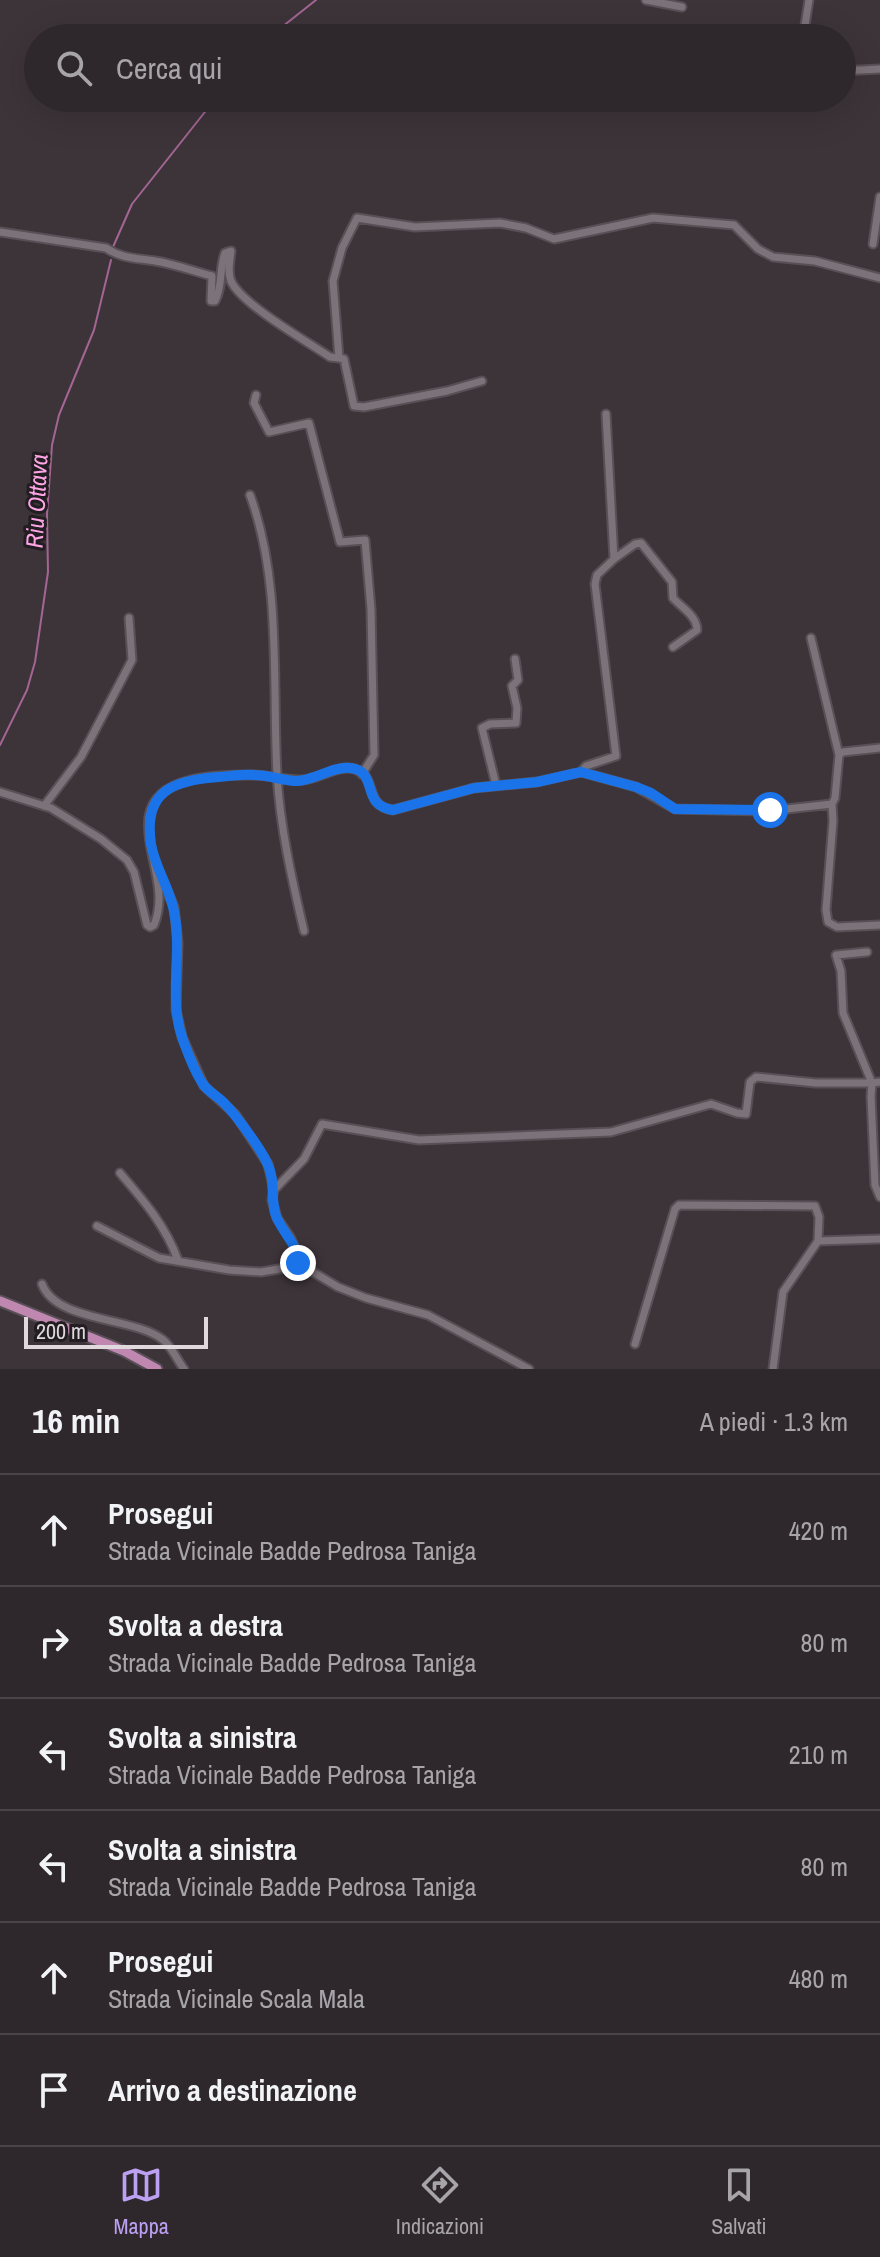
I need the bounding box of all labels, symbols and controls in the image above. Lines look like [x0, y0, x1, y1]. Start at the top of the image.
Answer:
search box [24, 24, 856, 112]
icon: search [52, 46, 96, 90]
text: Cerca qui [116, 48, 223, 88]
water label: Riu Ottava [18, 453, 54, 549]
route start [752, 792, 788, 828]
route end [280, 1245, 316, 1281]
scale bar [24, 1313, 208, 1349]
text: 200 m [36, 1316, 86, 1346]
text: 16 min [32, 1398, 120, 1444]
text: A piedi · 1.3 km [700, 1404, 848, 1439]
text: Prosegui [108, 1493, 213, 1533]
icon: ahead [32, 1508, 76, 1552]
text: 420 m [789, 1513, 848, 1548]
text: Strada Vicinale Badde Pedrosa Taniga [108, 1533, 476, 1568]
text: Svolta a destra [108, 1605, 283, 1645]
icon: right [32, 1620, 76, 1664]
text: 80 m [801, 1625, 848, 1660]
text: Strada Vicinale Badde Pedrosa Taniga [108, 1645, 476, 1680]
text: Svolta a sinistra [108, 1717, 297, 1757]
icon: left [32, 1732, 76, 1776]
text: 210 m [789, 1737, 848, 1772]
text: Strada Vicinale Badde Pedrosa Taniga [108, 1757, 476, 1792]
text: Svolta a sinistra [108, 1829, 297, 1869]
icon: left [32, 1844, 76, 1888]
text: 80 m [801, 1849, 848, 1884]
text: Strada Vicinale Badde Pedrosa Taniga [108, 1869, 476, 1904]
text: Prosegui [108, 1941, 213, 1981]
icon: ahead [32, 1956, 76, 2000]
text: 480 m [789, 1961, 848, 1996]
text: Strada Vicinale Scala Mala [108, 1981, 365, 2016]
icon: arrive [32, 2068, 76, 2112]
text: Arrivo a destinazione [108, 2070, 357, 2110]
tab: Mappa [114, 2163, 169, 2241]
tab: Indicazioni [396, 2163, 484, 2241]
tab: Salvati [711, 2163, 766, 2241]

